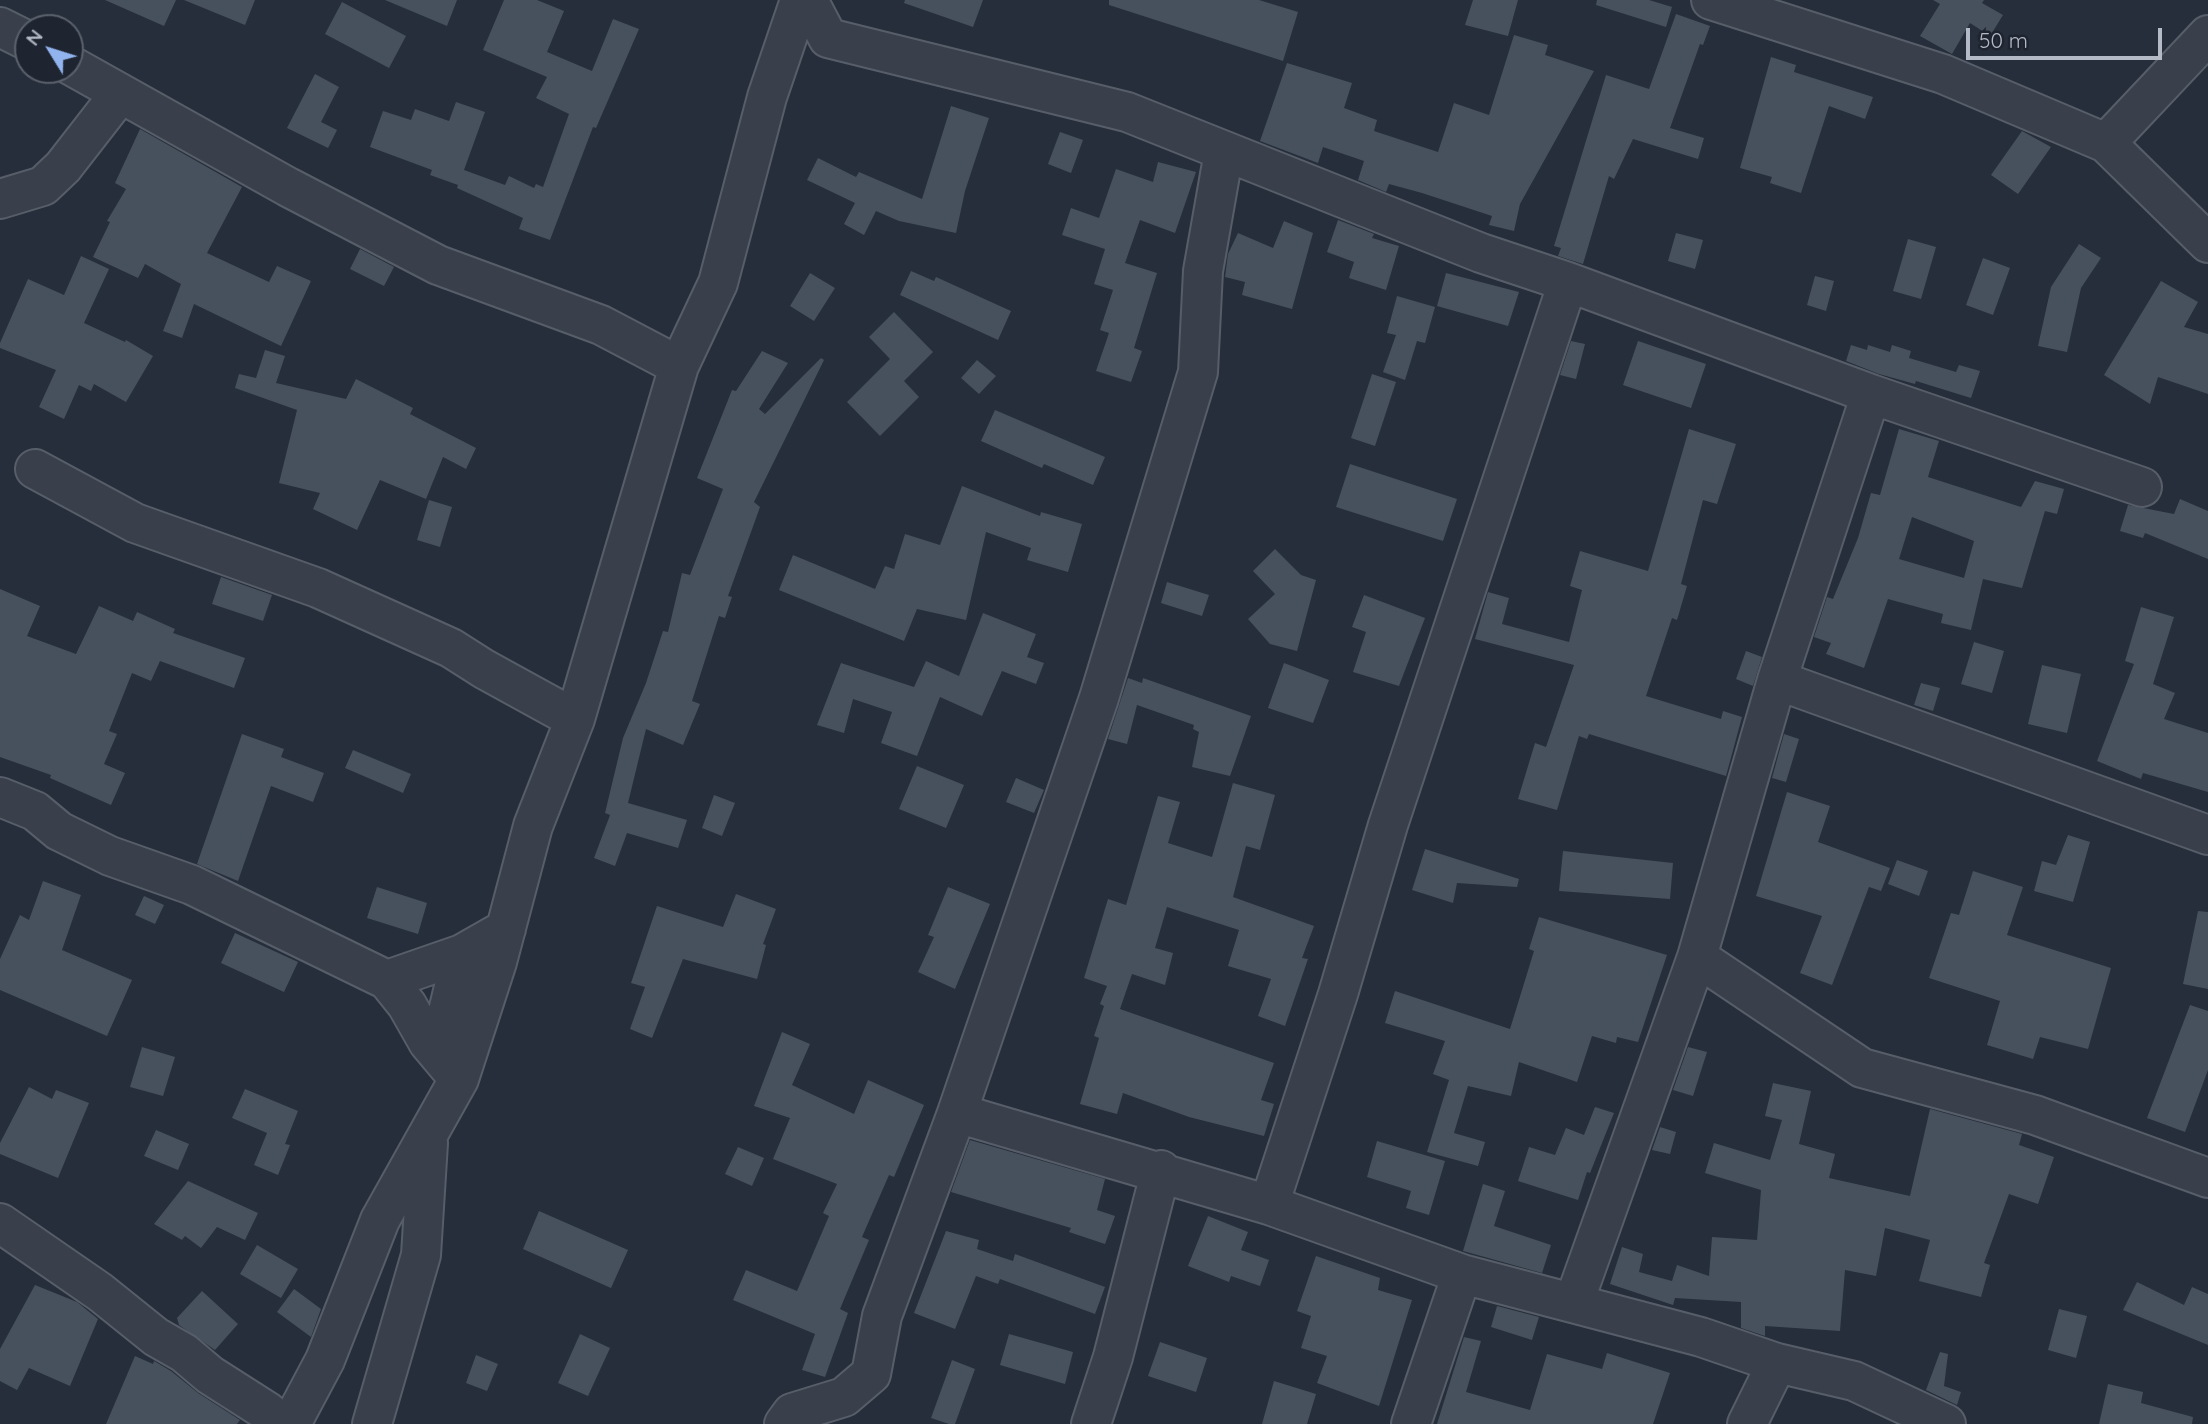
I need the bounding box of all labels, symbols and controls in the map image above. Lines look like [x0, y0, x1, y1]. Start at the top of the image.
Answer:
north arrow [14, 14, 84, 84]
scale bar [1970, 14, 2166, 58]
text: N [20, 24, 48, 50]
text: 50 m [1979, 27, 2028, 53]

